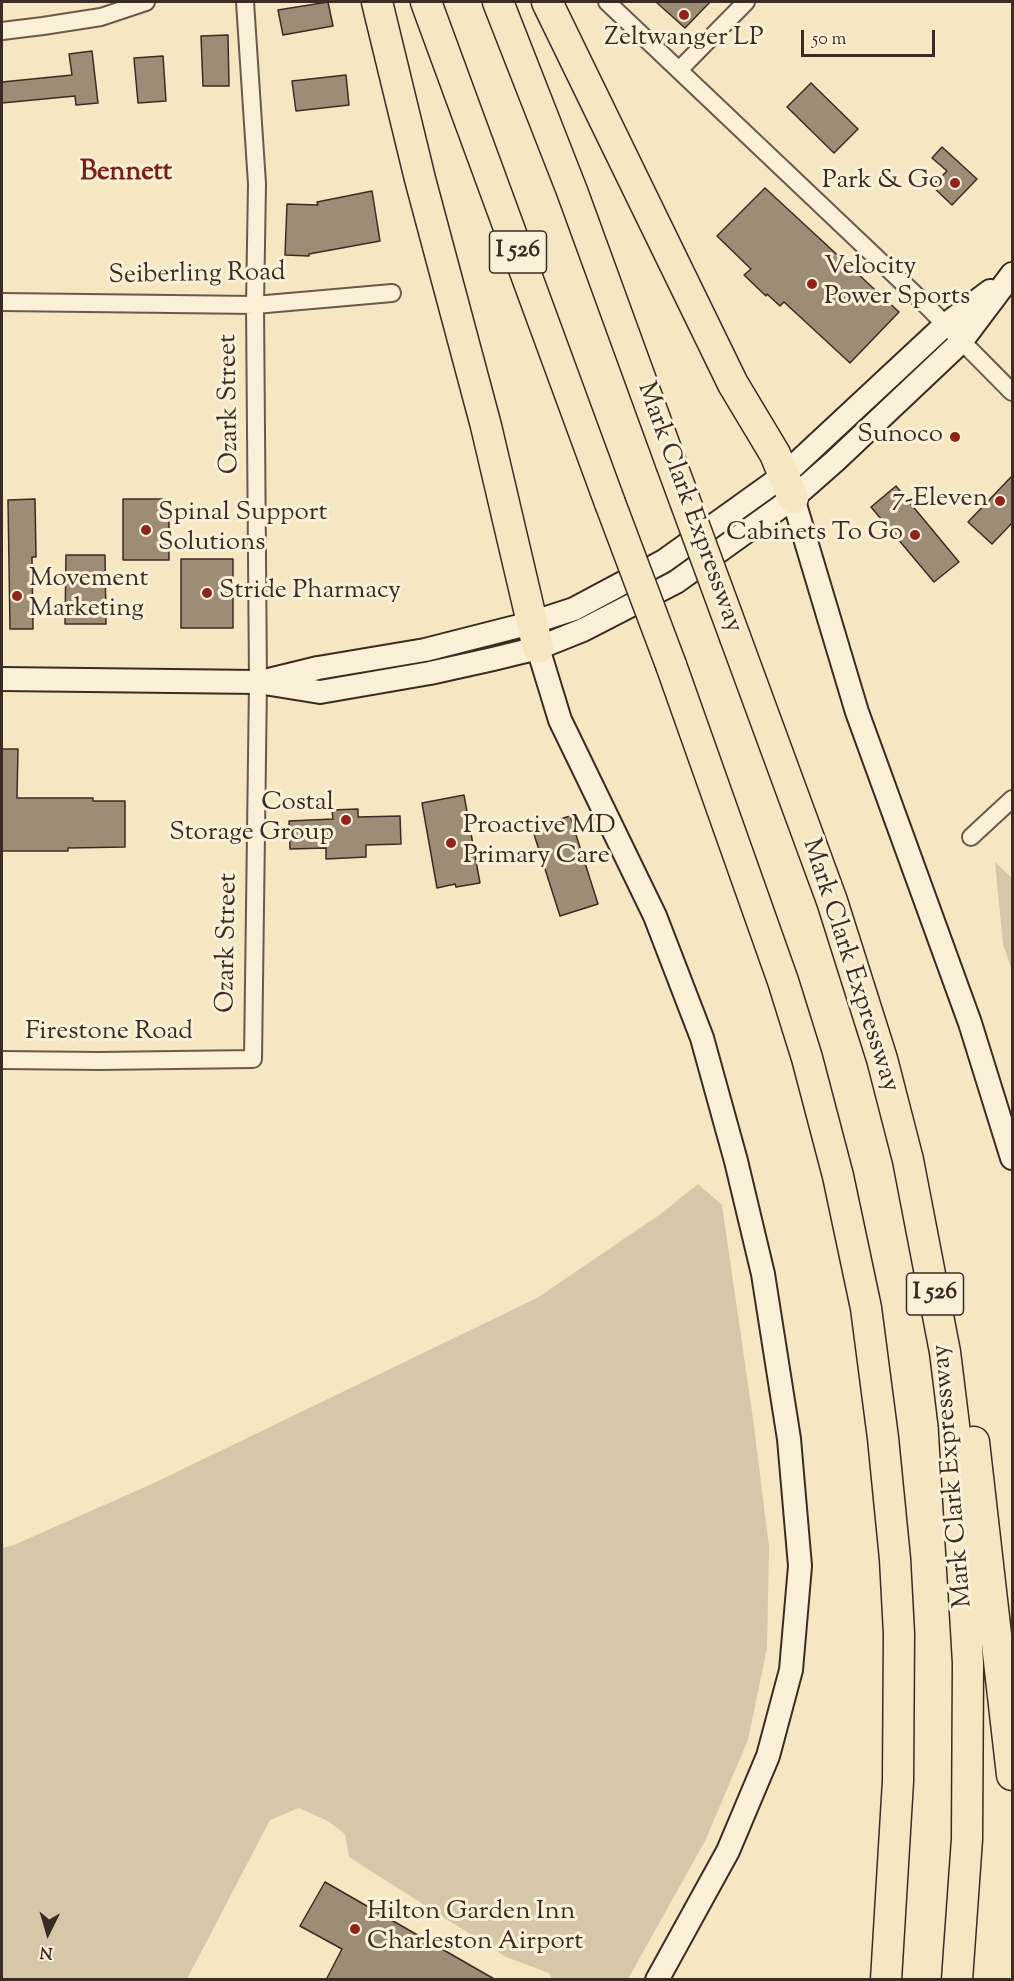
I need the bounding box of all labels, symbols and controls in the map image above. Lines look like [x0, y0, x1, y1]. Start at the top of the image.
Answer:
marker: Zeltwanger LP [677, 8, 691, 22]
scale bar [804, 18, 938, 56]
place label: Zeltwanger LP [604, 24, 764, 56]
text: 50 m [812, 27, 846, 53]
district label: Bennett [80, 158, 172, 190]
place label: Park & Go [822, 167, 943, 199]
marker: Park & Go [948, 176, 962, 190]
road number: I 526 [490, 231, 546, 273]
place label: Velocity Power Sports [824, 253, 970, 314]
street label: Seiberling Road [108, 259, 286, 293]
marker: Velocity Power Sports [805, 277, 819, 291]
street label: Ozark Street [214, 334, 248, 474]
street label: Mark Clark Expressway [628, 378, 748, 638]
place label: Sunoco [857, 421, 943, 453]
marker: Sunoco [948, 430, 962, 444]
place label: 7-Eleven [892, 485, 988, 517]
marker: 7-Eleven [993, 494, 1007, 508]
place label: Spinal Support Solutions [158, 499, 327, 560]
place label: Cabinets To Go [726, 519, 903, 551]
marker: Spinal Support Solutions [139, 523, 153, 537]
marker: Cabinets To Go [908, 528, 922, 542]
place label: Movement Marketing [29, 565, 148, 626]
place label: Stride Pharmacy [219, 577, 401, 609]
marker: Stride Pharmacy [200, 586, 214, 600]
marker: Movement Marketing [10, 589, 24, 603]
place label: Costal Storage Group [169, 789, 334, 850]
place label: Proactive MD Primary Care [463, 812, 616, 874]
marker: Costal Storage Group [339, 813, 353, 827]
street label: Mark Clark Expressway [793, 835, 905, 1097]
marker: Proactive MD Primary Care [444, 836, 458, 850]
street label: Ozark Street [212, 873, 246, 1013]
street label: Firestone Road [25, 1018, 193, 1050]
road number: I 526 [906, 1273, 964, 1315]
street label: Mark Clark Expressway [927, 1343, 981, 1609]
place label: Hilton Garden Inn Charleston Airport [367, 1898, 583, 1960]
north arrow [18, 1903, 78, 1963]
marker: Hilton Garden Inn Charleston Airport [348, 1922, 362, 1936]
text: N [39, 1939, 54, 1963]

